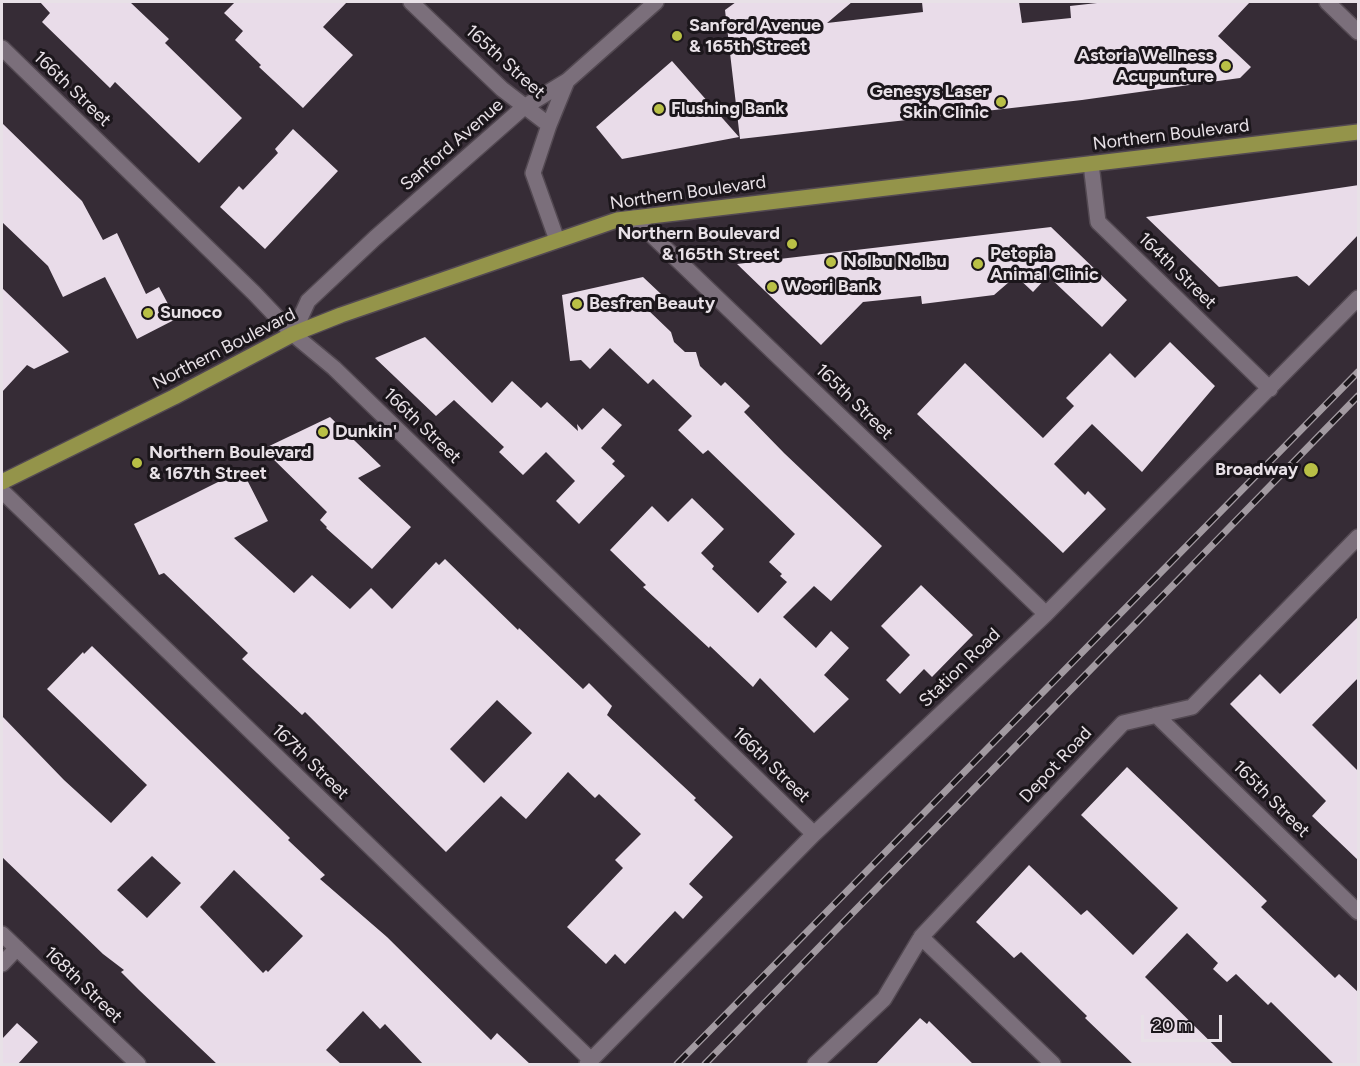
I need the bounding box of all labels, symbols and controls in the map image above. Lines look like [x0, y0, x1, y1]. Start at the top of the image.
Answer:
place label: Sanford Avenue & 165th Street [689, 15, 821, 57]
street label: 165th Street [461, 21, 549, 103]
marker: Sanford Avenue & 165th Street [670, 29, 684, 43]
place label: Astoria Wellness Acupunture [1077, 45, 1214, 88]
street label: 166th Street [29, 47, 115, 131]
marker: Astoria Wellness Acupunture [1219, 59, 1233, 73]
place label: Genesys Laser Skin Clinic [870, 81, 989, 124]
street label: Sanford Avenue [396, 94, 508, 196]
marker: Genesys Laser Skin Clinic [994, 95, 1008, 109]
place label: Flushing Bank [671, 98, 785, 120]
marker: Flushing Bank [652, 102, 666, 116]
street label: Northern Boulevard [1091, 115, 1251, 155]
street label: Northern Boulevard [608, 171, 768, 215]
place label: Northern Boulevard & 165th Street [617, 223, 780, 266]
street label: 164th Street [1133, 228, 1221, 314]
marker: Northern Boulevard & 165th Street [785, 237, 799, 251]
place label: Petopia Animal Clinic [990, 243, 1099, 286]
place label: Nolbu Nolbu [843, 251, 947, 273]
marker: Nolbu Nolbu [824, 255, 838, 269]
marker: Petopia Animal Clinic [971, 257, 985, 271]
place label: Woori Bank [784, 276, 878, 298]
marker: Woori Bank [765, 280, 779, 294]
place label: Besfren Beauty [589, 293, 715, 315]
marker: Besfren Beauty [570, 297, 584, 311]
place label: Sunoco [160, 302, 222, 324]
street label: Northern Boulevard [149, 304, 299, 394]
marker: Sunoco [141, 306, 155, 320]
street label: 165th Street [811, 360, 897, 444]
street label: 166th Street [379, 384, 465, 468]
place label: Dunkin' [335, 421, 397, 443]
marker: Dunkin' [316, 425, 330, 439]
place label: Northern Boulevard & 167th Street [149, 442, 312, 484]
marker: Northern Boulevard & 167th Street [130, 456, 144, 470]
place label: Broadway [1215, 459, 1298, 481]
marker: Broadway [1302, 461, 1320, 479]
street label: Station Road [915, 624, 1005, 712]
street label: 167th Street [267, 720, 353, 804]
street label: 166th Street [728, 723, 814, 807]
street label: Depot Road [1015, 723, 1097, 807]
street label: 165th Street [1228, 756, 1314, 842]
street label: 168th Street [39, 942, 127, 1028]
scale bar [1144, 1003, 1225, 1041]
text: 20 m [1152, 1014, 1193, 1036]

